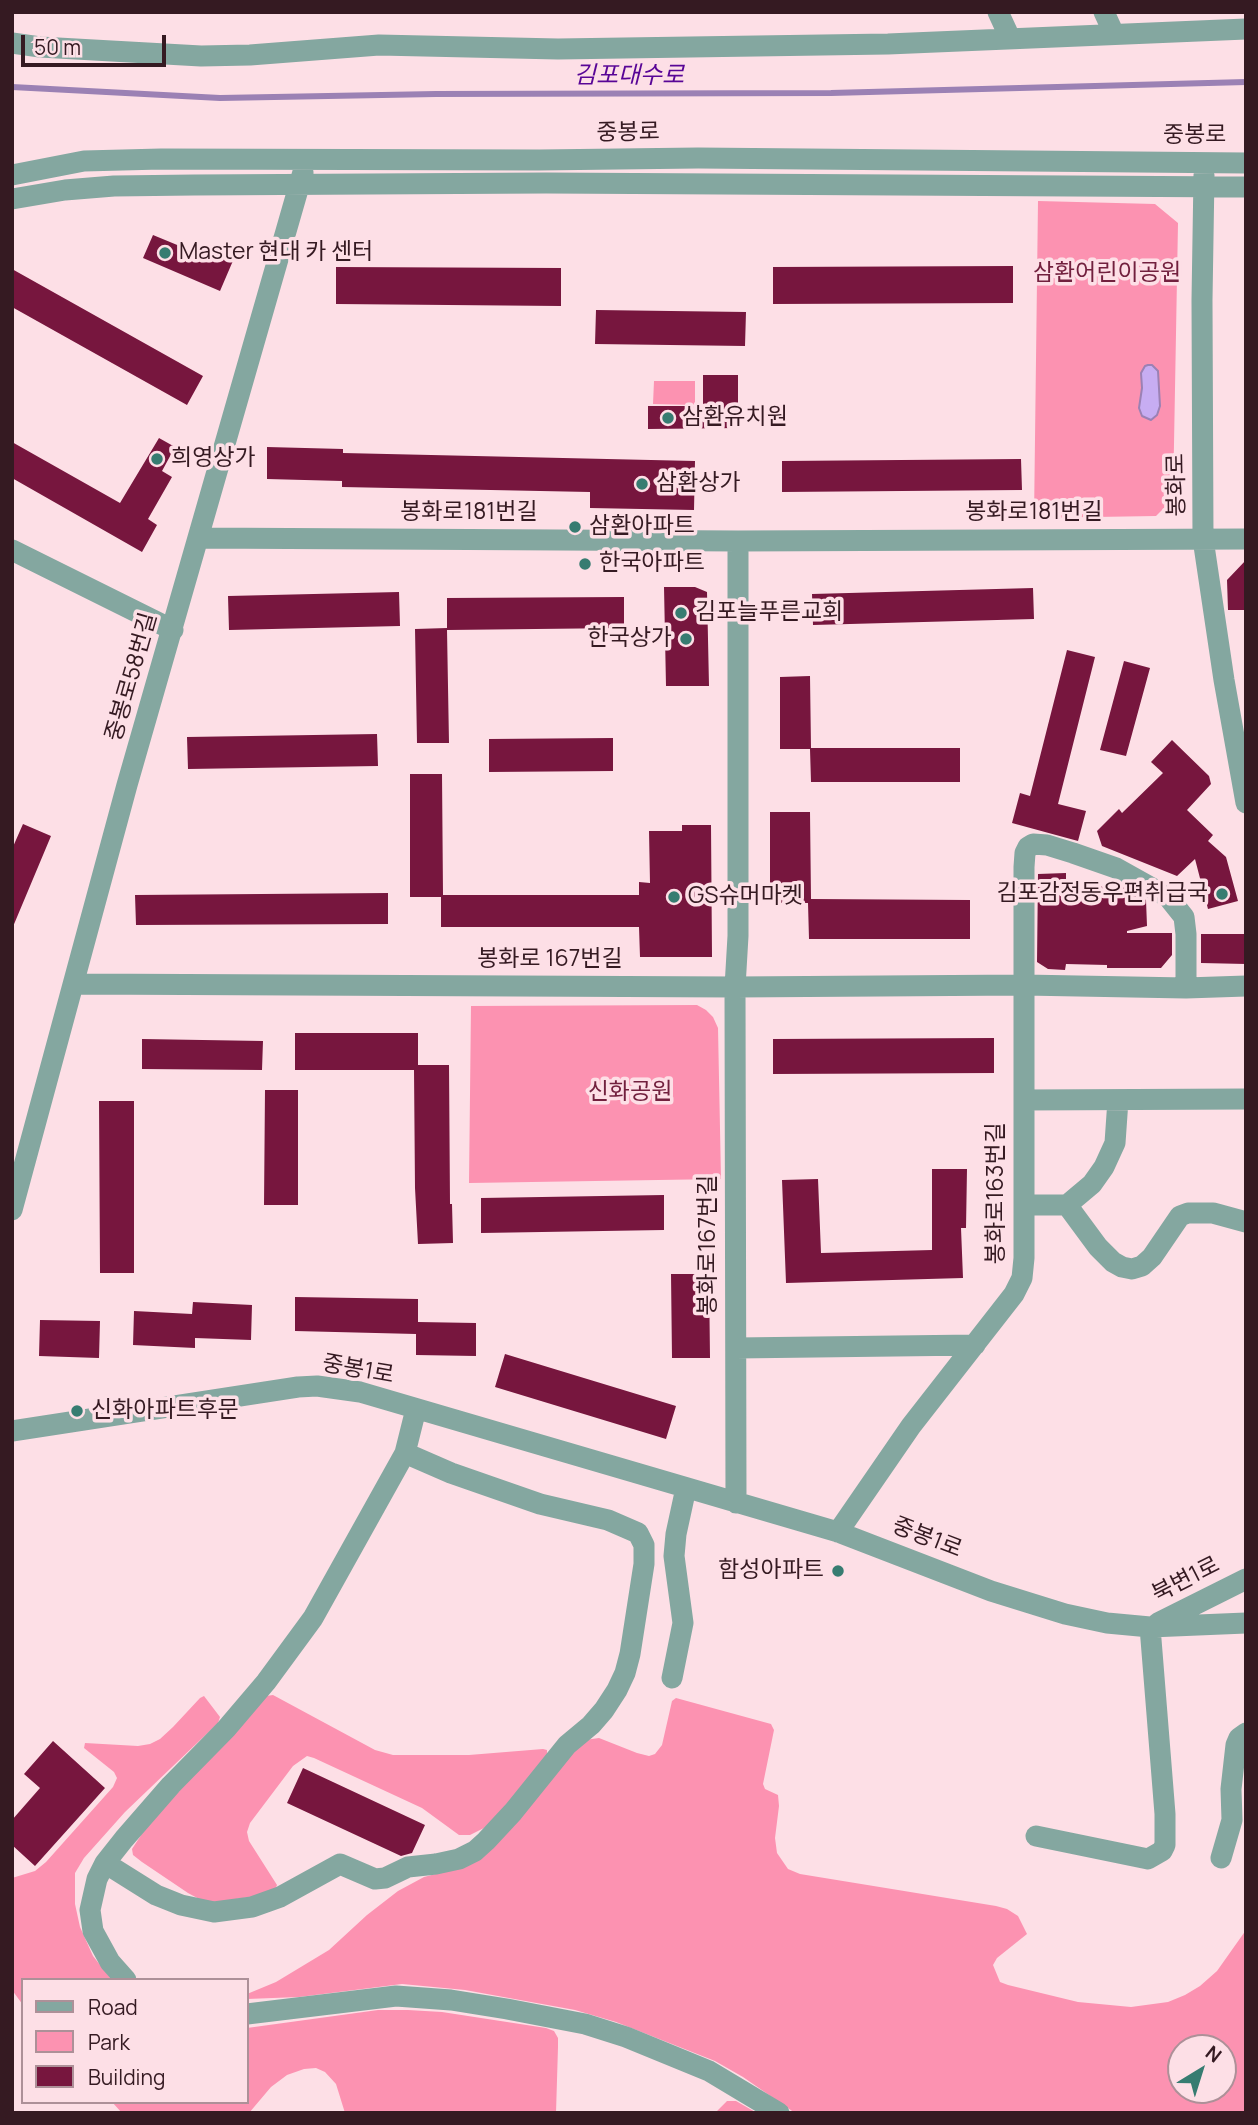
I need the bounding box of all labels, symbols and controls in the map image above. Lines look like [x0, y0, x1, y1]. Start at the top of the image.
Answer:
scale bar [24, 21, 170, 65]
text: 50 m [34, 33, 81, 61]
water label: 김포대수로 [574, 62, 684, 90]
street label: 중봉로 [596, 119, 660, 147]
street label: 중봉로 [1163, 122, 1227, 150]
place label: Master 현대 카 센터 [179, 239, 373, 267]
marker: Master 현대 카 센터 [157, 245, 173, 261]
park label: 삼환어린이공원 [1033, 260, 1181, 288]
place label: 삼환유치원 [682, 404, 788, 432]
marker: 삼환유치원 [660, 410, 676, 426]
place label: 희영상가 [171, 445, 256, 473]
marker: 희영상가 [149, 451, 165, 467]
street label: 봉화로 [1163, 453, 1191, 517]
place label: 삼환상가 [656, 470, 741, 498]
marker: 삼환상가 [634, 476, 650, 492]
street label: 봉화로181번길 [400, 499, 538, 527]
street label: 봉화로181번길 [965, 499, 1103, 527]
place label: 삼환아파트 [589, 513, 695, 541]
marker: 삼환아파트 [567, 519, 583, 535]
place label: 한국아파트 [599, 550, 705, 578]
marker: 한국아파트 [577, 556, 593, 572]
place label: 김포늘푸른교회 [695, 599, 843, 627]
marker: 김포늘푸른교회 [673, 605, 689, 621]
street label: 중봉로58번길 [100, 610, 164, 744]
place label: 한국상가 [587, 625, 672, 653]
marker: 한국상가 [678, 631, 694, 647]
place label: 김포감정동우편취급국 [996, 880, 1208, 908]
place label: GS슈머마켓 [688, 883, 803, 911]
marker: 김포감정동우편취급국 [1214, 886, 1230, 902]
marker: GS슈머마켓 [666, 889, 682, 905]
street label: 봉화로 167번길 [477, 946, 623, 974]
park label: 신화공원 [588, 1079, 672, 1107]
street label: 봉화로163번길 [983, 1122, 1011, 1264]
street label: 봉화로167번길 [695, 1175, 723, 1315]
street label: 중봉1로 [320, 1350, 396, 1390]
place label: 신화아파트후문 [91, 1397, 239, 1425]
marker: 신화아파트후문 [69, 1403, 85, 1419]
street label: 중봉1로 [888, 1512, 966, 1564]
street label: 북변1로 [1147, 1551, 1225, 1609]
place label: 함성아파트 [718, 1557, 824, 1585]
marker: 함성아파트 [830, 1563, 846, 1579]
legend [21, 1978, 248, 2104]
text: Road [88, 1993, 138, 2021]
text: Park [88, 2028, 130, 2056]
north arrow [1167, 2034, 1237, 2104]
text: N [1200, 2040, 1227, 2068]
text: Building [88, 2063, 165, 2091]

